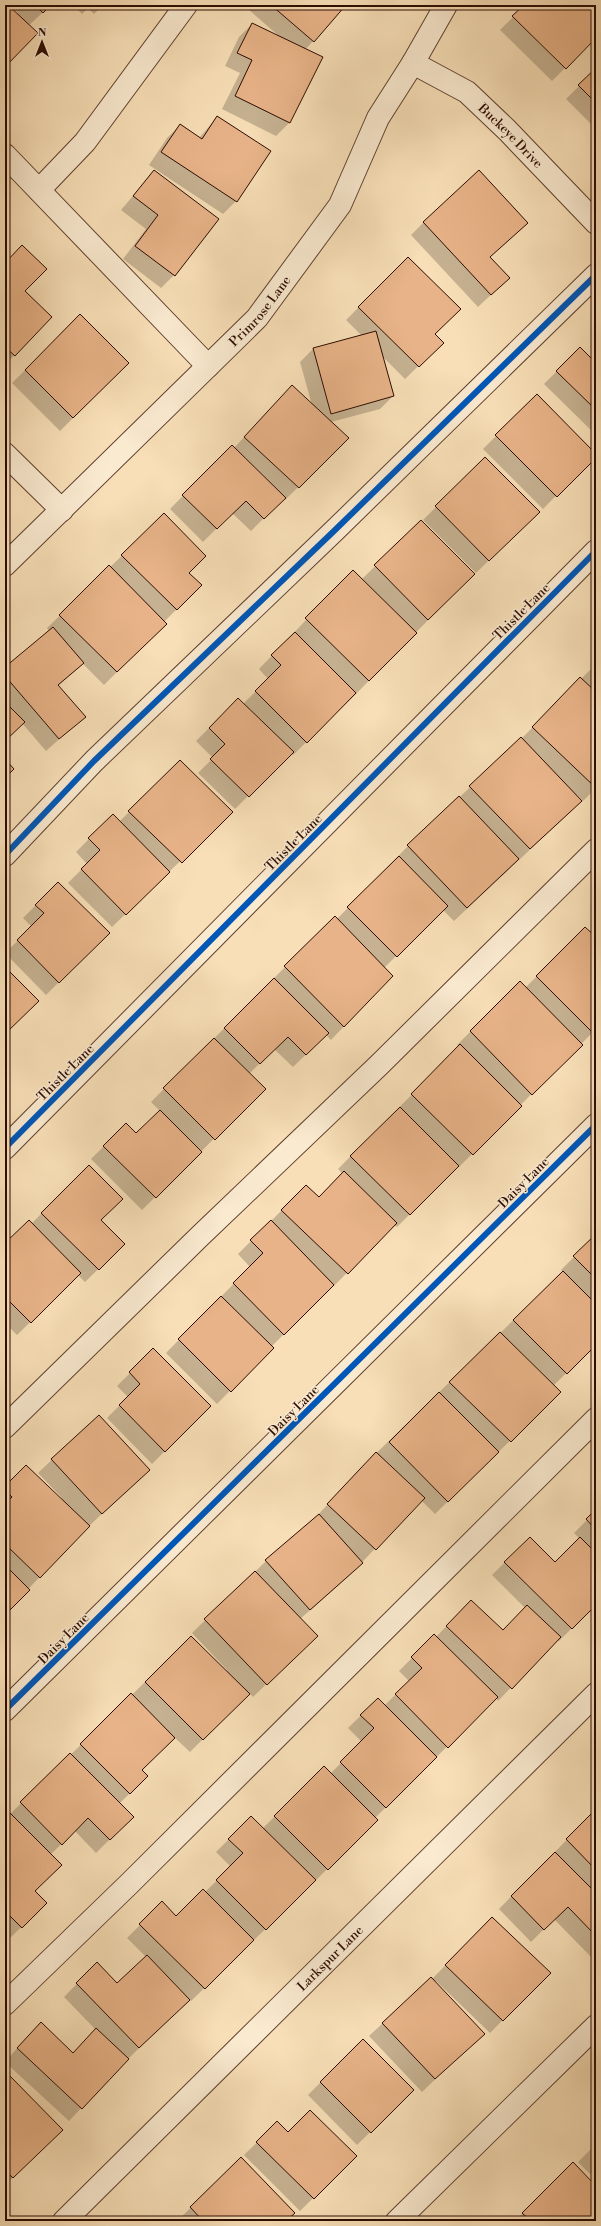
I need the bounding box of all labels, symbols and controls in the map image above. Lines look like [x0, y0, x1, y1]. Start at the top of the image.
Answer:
north arrow [22, 22, 62, 62]
text: N [38, 26, 47, 40]
street label: Buckeye Drive [474, 100, 546, 172]
street label: Primrose Lane [226, 272, 295, 350]
street label: Thistle Lane [490, 580, 554, 644]
street label: Thistle Lane [262, 811, 326, 875]
street label: Thistle Lane [34, 1041, 98, 1105]
street label: Daisy Lane [495, 1154, 553, 1211]
street label: Daisy Lane [265, 1382, 323, 1439]
street label: Daisy Lane [35, 1610, 93, 1667]
street label: Larkspur Lane [294, 1922, 367, 1995]

